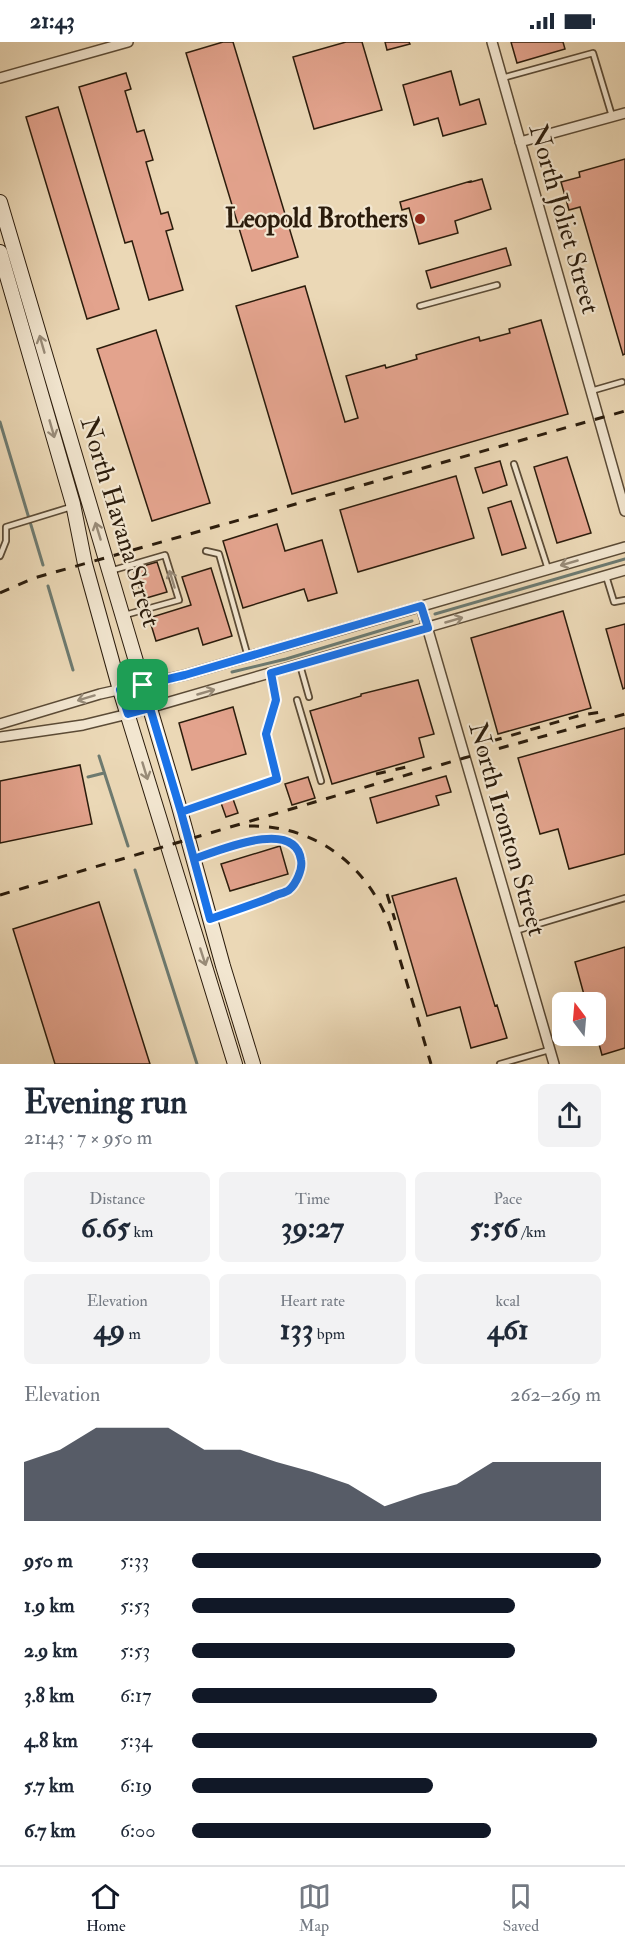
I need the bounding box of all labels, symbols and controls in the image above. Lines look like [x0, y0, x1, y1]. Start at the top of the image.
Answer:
text: 21:43 [30, 7, 75, 35]
street label: North Joliet Street [522, 121, 606, 317]
place label: Leopold Brothers [225, 203, 408, 236]
marker: Leopold Brothers [413, 212, 427, 226]
one-way arrow [36, 335, 47, 354]
street label: North Havana Street [73, 413, 167, 631]
one-way arrow [46, 419, 58, 438]
one-way arrow [92, 522, 103, 541]
one-way arrow [560, 558, 579, 569]
one-way arrow [166, 570, 177, 589]
one-way arrow [444, 614, 463, 625]
pin [117, 659, 168, 710]
icon: arrive [126, 668, 159, 701]
one-way arrow [196, 686, 215, 697]
one-way arrow [77, 693, 96, 704]
street label: North Ironton Street [461, 719, 553, 939]
one-way arrow [140, 761, 151, 780]
one-way arrow [198, 947, 209, 966]
north arrow [552, 992, 606, 1046]
map controls [552, 992, 606, 1046]
text: Evening run [24, 1082, 187, 1123]
button: share [538, 1084, 601, 1147]
text: 21:43 · 7 × 950 m [24, 1125, 152, 1150]
text: Distance [89, 1189, 145, 1209]
text: Time [295, 1189, 330, 1209]
text: Pace [493, 1189, 522, 1209]
text: 6.65 [81, 1209, 130, 1246]
text: 39:27 [281, 1209, 344, 1246]
text: 5:56 [470, 1209, 518, 1246]
text: km [130, 1222, 153, 1242]
text: /km [518, 1222, 546, 1242]
text: Elevation [87, 1291, 148, 1311]
text: Heart rate [280, 1291, 345, 1311]
text: kcal [496, 1291, 520, 1311]
text: 49 [94, 1311, 125, 1348]
text: 133 [280, 1311, 314, 1348]
text: 461 [487, 1311, 529, 1348]
text: m [125, 1324, 141, 1344]
text: bpm [314, 1324, 345, 1344]
text: Elevation [24, 1382, 100, 1407]
text: 262–269 m [510, 1382, 601, 1407]
text: 950 m [24, 1548, 73, 1573]
text: 5:33 [120, 1548, 149, 1573]
text: 1.9 km [24, 1593, 75, 1618]
text: 5:53 [120, 1593, 150, 1618]
text: 2.9 km [24, 1638, 78, 1663]
text: 5:53 [120, 1638, 150, 1663]
text: 3.8 km [24, 1683, 74, 1708]
text: 6:17 [120, 1683, 151, 1708]
text: 4.8 km [24, 1728, 78, 1753]
text: 5:34 [120, 1728, 152, 1753]
text: 5.7 km [24, 1773, 74, 1798]
text: 6:19 [120, 1773, 152, 1798]
text: 6.7 km [24, 1818, 76, 1843]
text: 6:00 [120, 1818, 156, 1843]
tab: Home [86, 1880, 126, 1936]
tab: Map [298, 1880, 331, 1936]
tab: Saved [502, 1880, 539, 1936]

